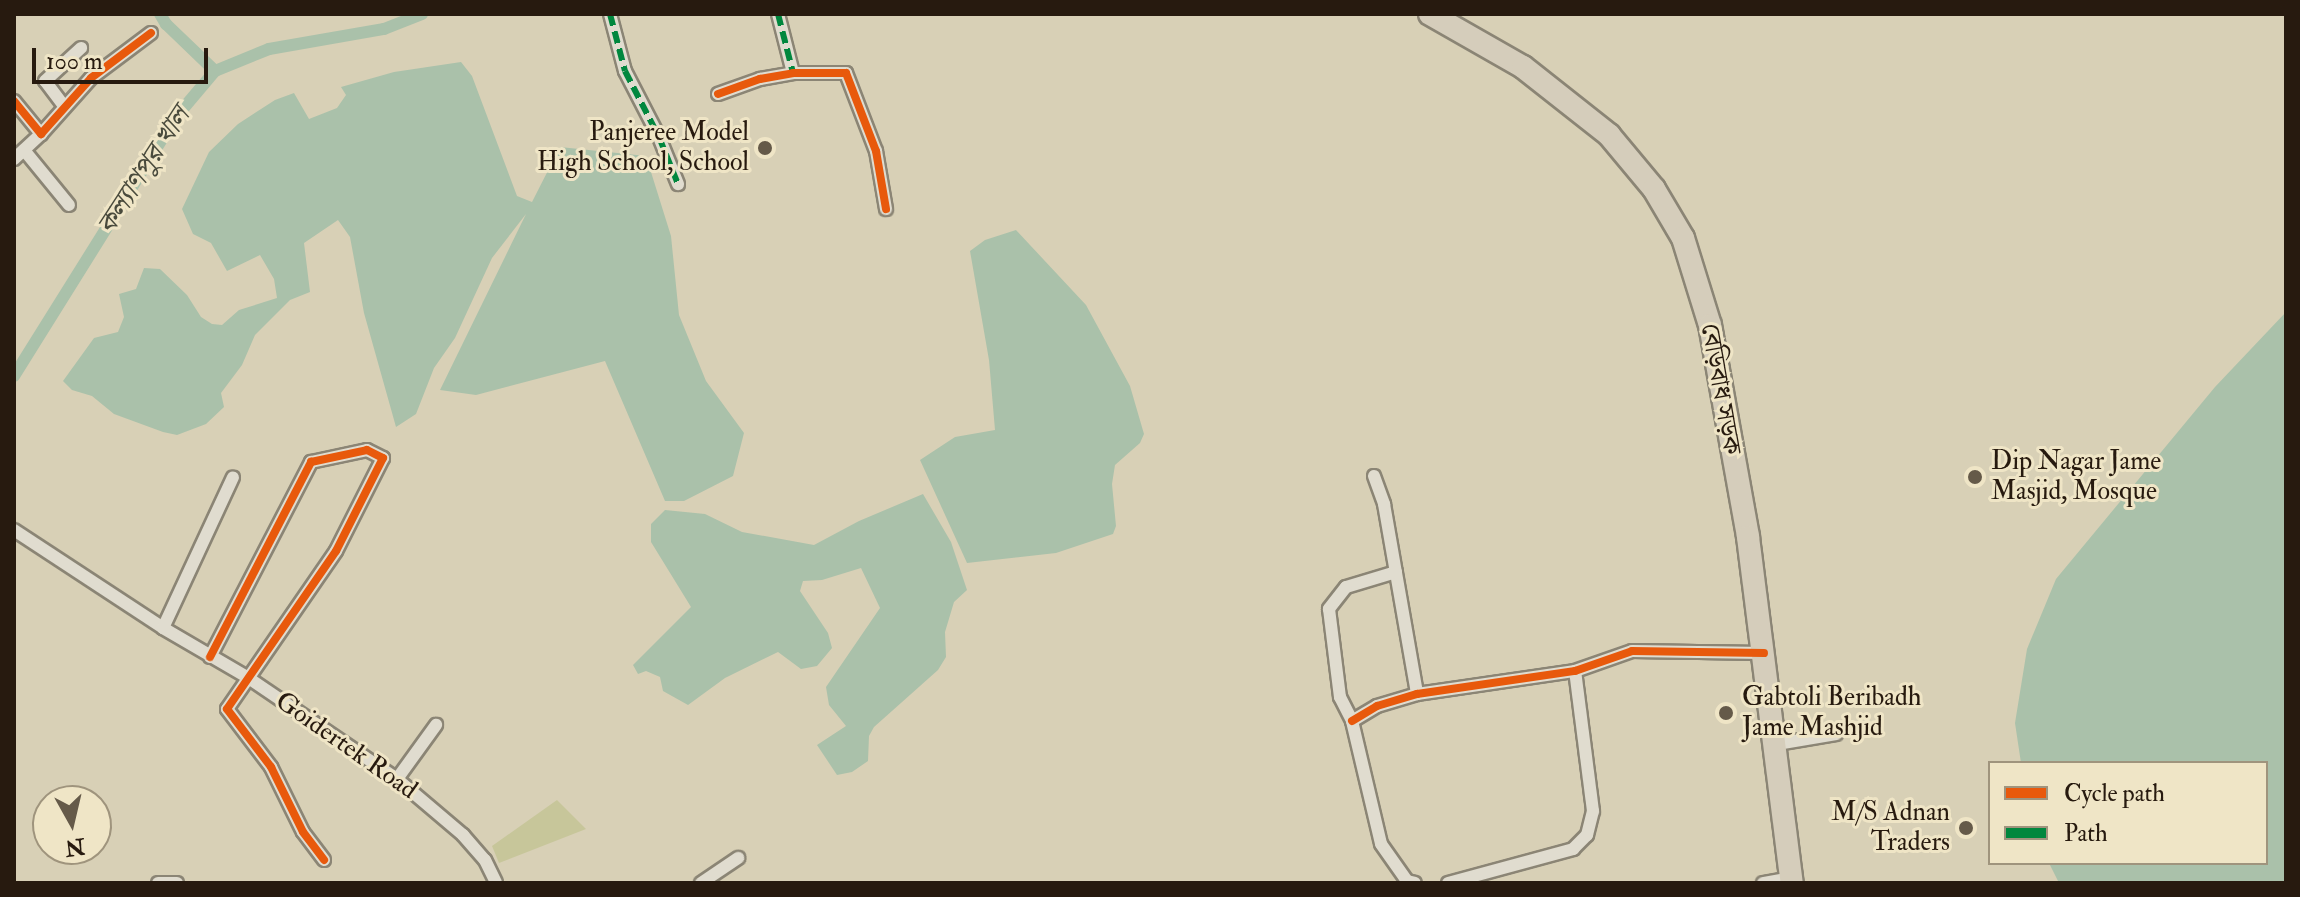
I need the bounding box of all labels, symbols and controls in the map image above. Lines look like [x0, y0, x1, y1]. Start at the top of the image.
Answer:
scale bar [36, 32, 212, 82]
text: 100 m [46, 46, 103, 77]
water label: কল্যাণপুর খাল [90, 101, 198, 241]
place label: Panjeree Model High School, School [537, 117, 749, 178]
marker: Panjeree Model High School, School [756, 139, 774, 157]
street label: বেড়িবাধ সড়ক [1693, 321, 1747, 457]
place label: Dip Nagar Jame Masjid, Mosque [1991, 446, 2161, 508]
marker: Dip Nagar Jame Masjid, Mosque [1966, 468, 1984, 486]
place label: Gabtoli Beribadh Jame Mashjid [1742, 682, 1921, 744]
street label: Goidertek Road [269, 686, 423, 806]
marker: Gabtoli Beribadh Jame Mashjid [1717, 704, 1735, 722]
legend [1988, 761, 2268, 865]
text: Cycle path [2064, 778, 2165, 809]
north arrow [32, 785, 112, 865]
place label: M/S Adnan Traders [1831, 797, 1950, 858]
text: Path [2064, 818, 2108, 849]
marker: M/S Adnan Traders [1957, 819, 1975, 837]
text: N [63, 832, 87, 862]

